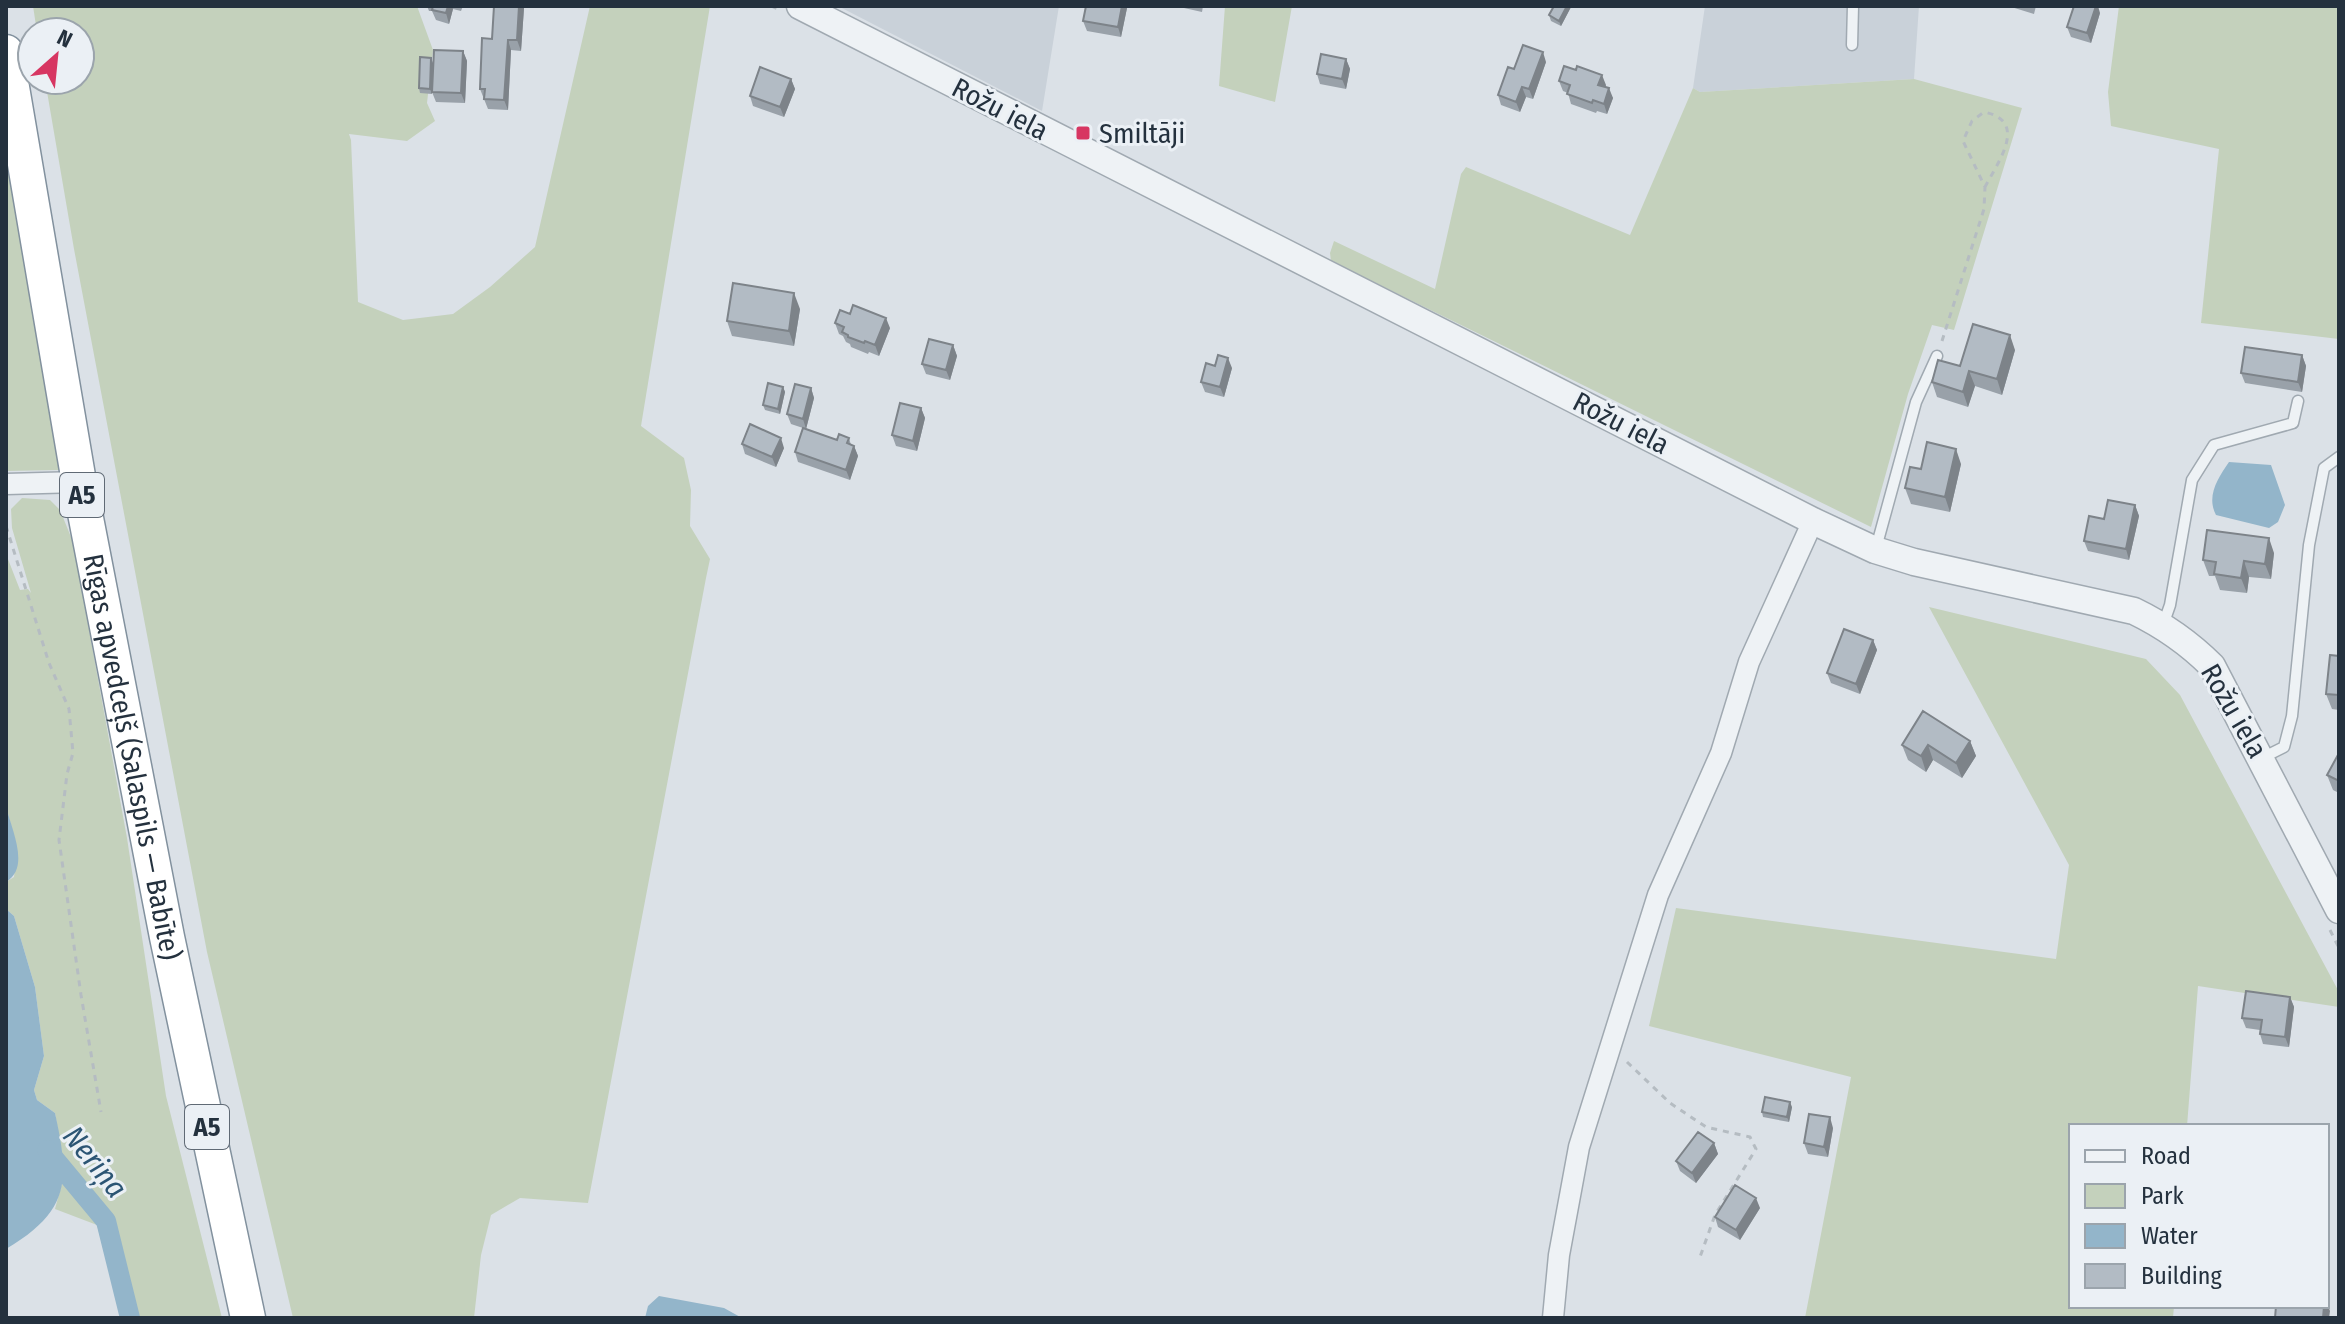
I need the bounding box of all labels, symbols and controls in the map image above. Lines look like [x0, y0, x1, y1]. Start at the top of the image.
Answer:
north arrow [16, 16, 96, 96]
text: N [53, 24, 77, 54]
street label: Rožu iela [946, 71, 1054, 147]
place label: Smiltāji [1099, 117, 1185, 150]
marker: Smiltāji [1074, 124, 1092, 142]
street label: Rožu iela [1567, 385, 1675, 461]
road number: A5 [60, 473, 104, 517]
street label: Rīgas apvedceļš (Salaspils — Babīte) [77, 551, 188, 963]
street label: Rožu iela [2194, 658, 2274, 764]
road number: A5 [185, 1105, 229, 1149]
water label: Neriņa [55, 1119, 135, 1206]
legend [2069, 1124, 2329, 1308]
text: Road [2141, 1142, 2191, 1170]
text: Park [2141, 1182, 2184, 1210]
text: Water [2141, 1222, 2198, 1250]
text: Building [2141, 1262, 2223, 1290]

